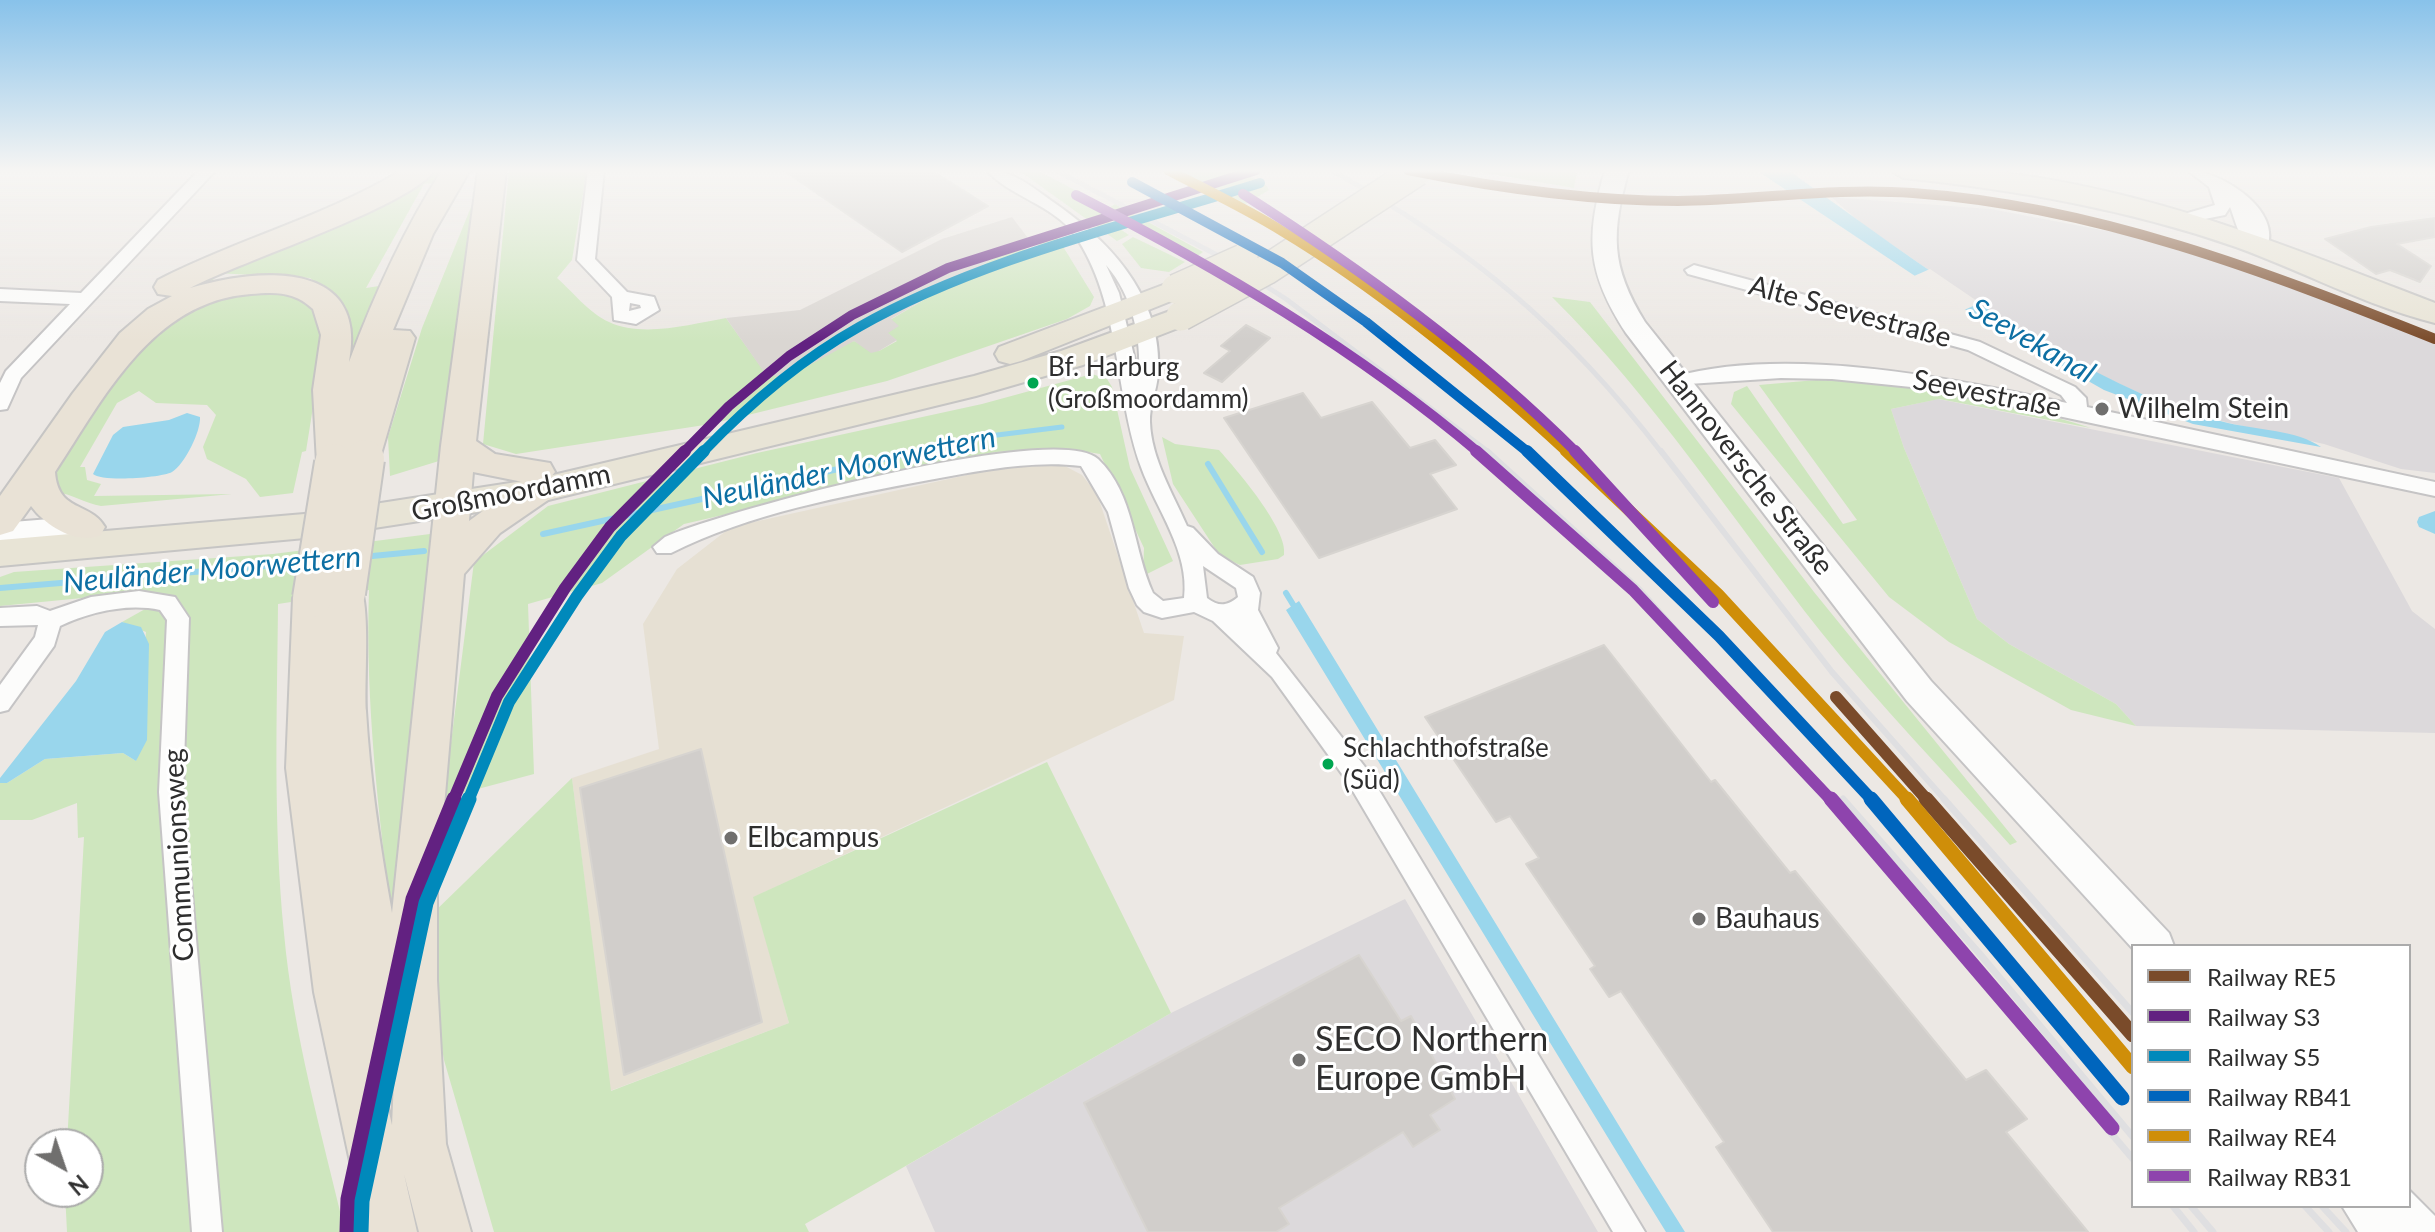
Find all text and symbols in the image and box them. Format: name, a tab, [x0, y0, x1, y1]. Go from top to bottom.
street label: Alte Seevestraße	[1745, 269, 1955, 355]
water label: Seevekanal	[1963, 291, 2101, 391]
place label: Bf. Harburg (Großmoordamm)	[1048, 352, 1248, 414]
street label: Hannoversche Straße	[1652, 354, 1840, 582]
street label: Seevestraße	[1910, 363, 2064, 425]
marker: Bf. Harburg (Großmoordamm)	[1025, 375, 1041, 391]
place label: Wilhelm Stein	[2118, 392, 2289, 426]
marker: Wilhelm Stein	[2093, 400, 2111, 418]
water label: Neuländer Moorwettern	[699, 419, 999, 517]
street label: Großmoordamm	[409, 457, 613, 529]
water label: Neuländer Moorwettern	[62, 539, 362, 601]
place label: Schlachthofstraße (Süd)	[1343, 733, 1549, 794]
street label: Communionsweg	[157, 748, 201, 962]
marker: Schlachthofstraße (Süd)	[1320, 756, 1336, 772]
place label: Elbcampus	[747, 821, 879, 855]
marker: Elbcampus	[722, 829, 740, 847]
place label: Bauhaus	[1715, 902, 1820, 936]
marker: Bauhaus	[1690, 910, 1708, 928]
legend	[2131, 944, 2411, 1208]
text: Railway RE5	[2207, 962, 2336, 991]
text: Railway S3	[2207, 1002, 2320, 1031]
place label: SECO Northern Europe GmbH	[1315, 1020, 1548, 1100]
text: Railway S5	[2207, 1042, 2320, 1071]
marker: SECO Northern Europe GmbH	[1290, 1051, 1308, 1069]
text: Railway RB41	[2207, 1082, 2352, 1111]
text: Railway RE4	[2207, 1122, 2336, 1151]
north arrow	[24, 1128, 104, 1208]
text: Railway RB31	[2207, 1162, 2352, 1191]
text: N	[63, 1169, 94, 1201]

